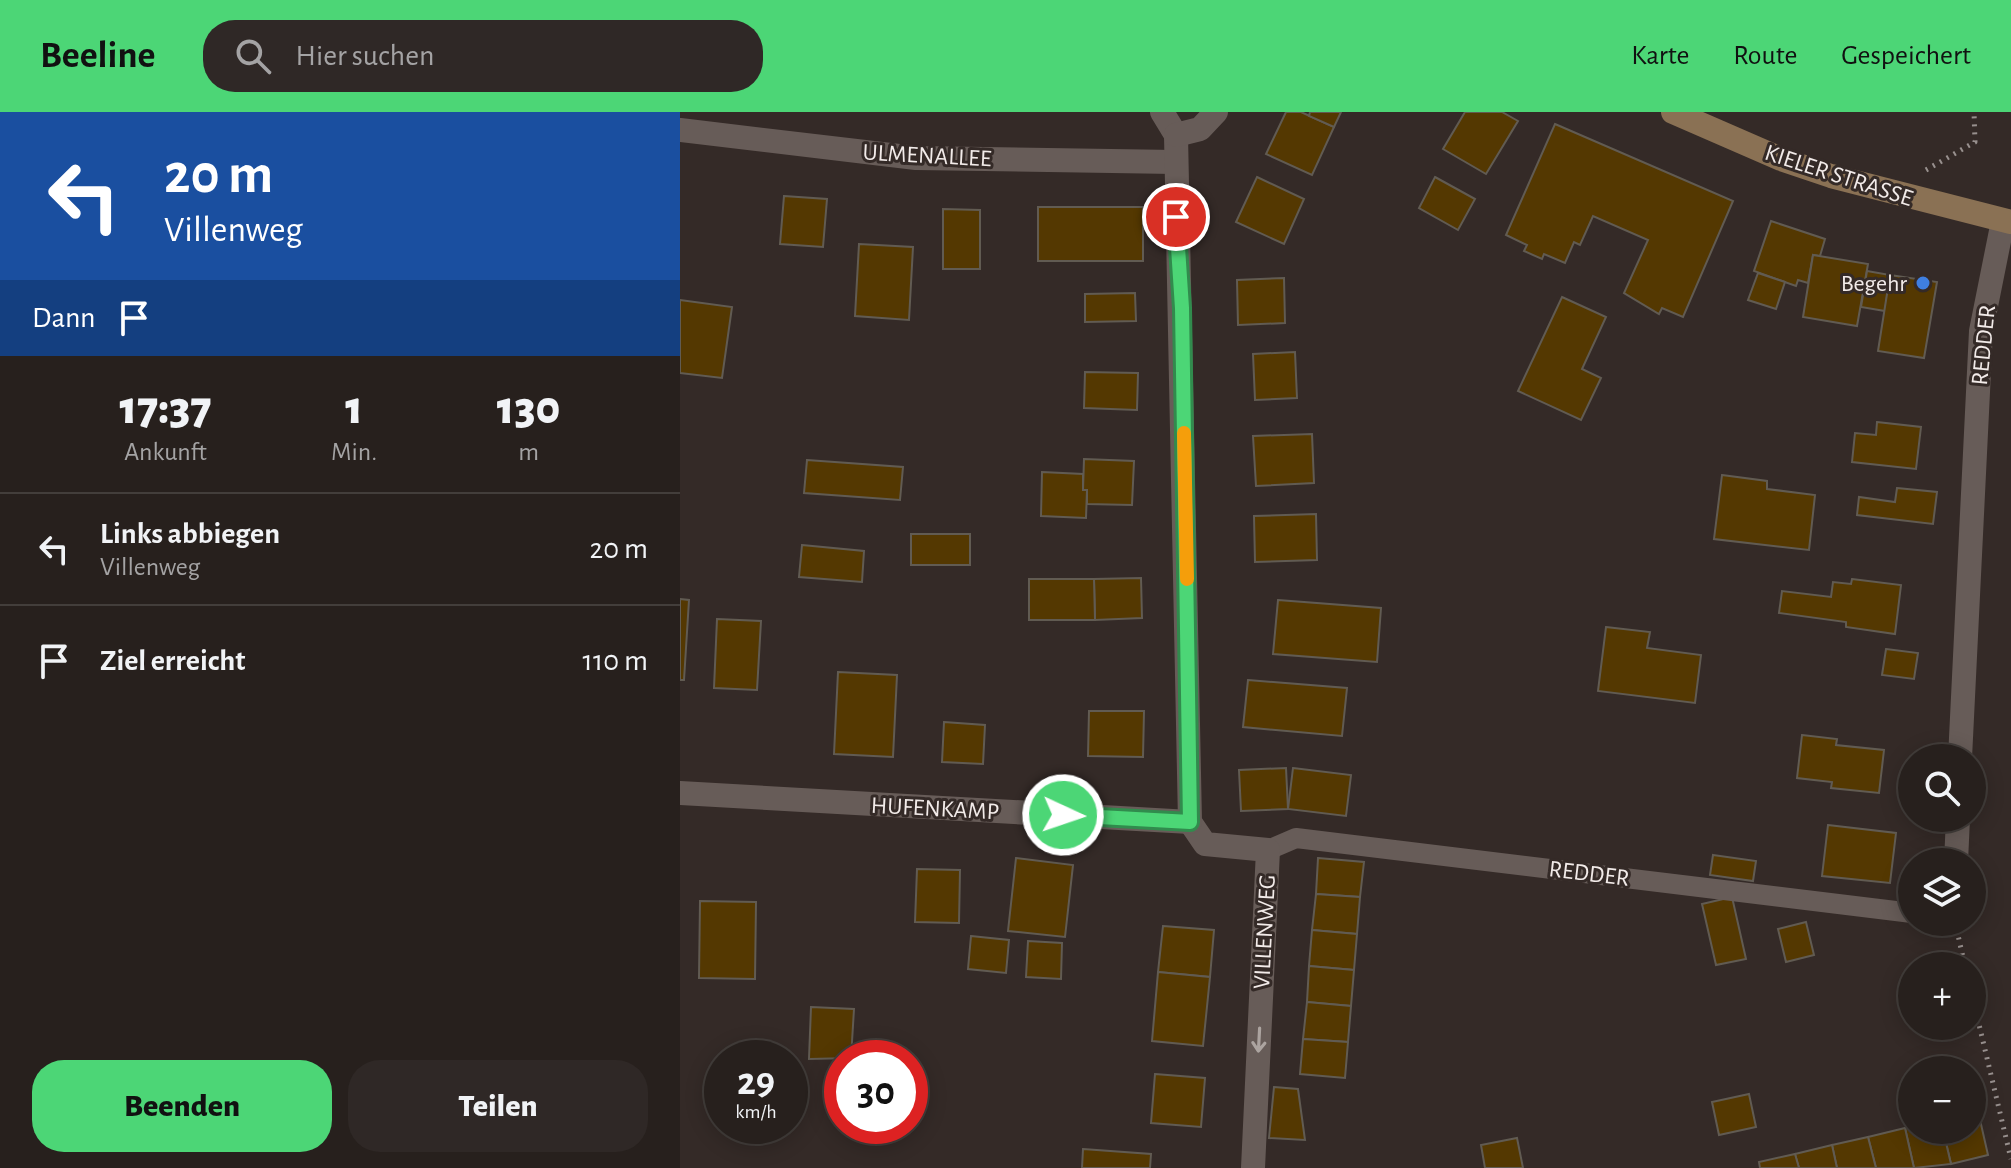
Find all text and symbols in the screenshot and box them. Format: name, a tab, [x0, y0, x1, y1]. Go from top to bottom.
search box	[203, 20, 763, 92]
icon: search	[231, 34, 275, 78]
text: Beeline	[40, 37, 155, 75]
text: Hier suchen	[295, 41, 435, 71]
text: Karte	[1631, 42, 1689, 70]
text: Route	[1733, 42, 1797, 70]
text: Gespeichert	[1841, 42, 1971, 70]
street label: ULMENALLEE	[862, 141, 992, 171]
street label: KIELER STRASSE	[1762, 141, 1916, 211]
icon: left	[32, 144, 136, 248]
text: 20 m	[164, 147, 273, 203]
pin	[1142, 183, 1210, 251]
icon: arrive	[1154, 195, 1198, 239]
text: Villenweg	[164, 212, 303, 248]
place label: Begehr	[1841, 272, 1907, 296]
marker: Begehr	[1914, 274, 1932, 292]
icon: arrive	[112, 296, 156, 340]
text: Dann	[32, 303, 96, 333]
street label: REDDER	[1968, 304, 2000, 387]
text: 17:37	[120, 385, 212, 433]
text: 1	[345, 385, 363, 433]
text: 130	[497, 385, 560, 433]
text: Ankunft	[124, 439, 207, 465]
text: Min.	[331, 439, 377, 465]
text: m	[518, 439, 539, 465]
text: Links abbiegen	[100, 519, 280, 549]
icon: left	[32, 527, 76, 571]
text: 20 m	[590, 534, 648, 564]
text: Villenweg	[100, 554, 200, 580]
icon: arrive	[32, 639, 76, 683]
text: Ziel erreicht	[100, 646, 245, 676]
text: 110 m	[583, 646, 648, 676]
map controls	[1898, 744, 1986, 1144]
button: search	[1898, 744, 1986, 832]
position arrow	[1021, 773, 1105, 857]
street label: HUFENKAMP	[870, 794, 1000, 824]
button: layers	[1898, 848, 1986, 936]
street label: REDDER	[1547, 857, 1630, 891]
street label: VILLENWEG	[1250, 874, 1280, 990]
button: +	[1898, 952, 1986, 1040]
one-way arrow	[1251, 1026, 1266, 1053]
speed limit sign: 30	[824, 1040, 928, 1144]
button: −	[1898, 1056, 1986, 1144]
button: Beenden	[32, 1060, 332, 1152]
button: Teilen	[348, 1060, 648, 1152]
text: 29	[737, 1062, 775, 1102]
text: km/h	[735, 1102, 777, 1122]

